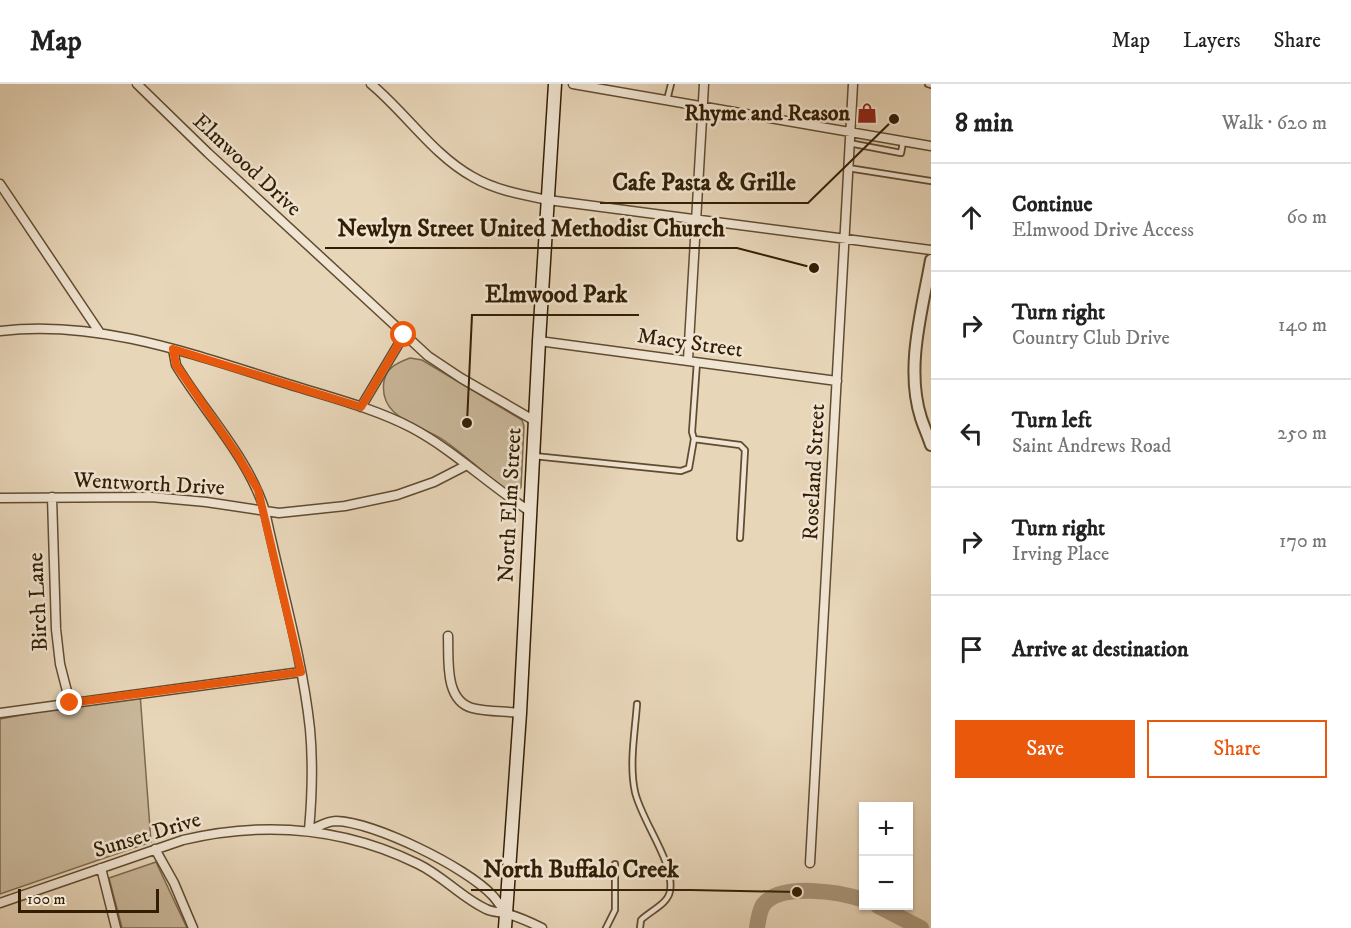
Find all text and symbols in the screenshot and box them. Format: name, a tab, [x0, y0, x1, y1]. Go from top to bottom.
text: Map	[30, 24, 82, 59]
text: Map	[1111, 28, 1150, 54]
text: Layers	[1183, 28, 1241, 54]
text: Share	[1274, 28, 1321, 54]
place label: Rhyme and Reason	[684, 100, 850, 127]
shop icon: Rhyme and Reason	[855, 101, 879, 125]
text: 8 min	[955, 107, 1013, 140]
street label: Elmwood Drive	[187, 108, 307, 222]
text: Walk · 620 m	[1222, 111, 1327, 136]
callout: Cafe Pasta & Grille	[600, 161, 808, 203]
text: Cafe Pasta & Grille	[612, 168, 796, 198]
text: Continue	[1012, 191, 1093, 218]
icon: ahead	[955, 201, 988, 234]
text: 60 m	[1287, 205, 1327, 230]
callout: Newlyn Street United Methodist Church	[325, 206, 737, 248]
text: Newlyn Street United Methodist Church	[337, 214, 725, 244]
text: Elmwood Drive Access	[1012, 218, 1194, 243]
callout: Elmwood Park	[472, 273, 639, 315]
text: Elmwood Park	[485, 280, 628, 310]
text: Turn right	[1012, 299, 1105, 326]
icon: right	[955, 309, 988, 342]
text: 140 m	[1278, 313, 1327, 338]
route start	[390, 321, 416, 347]
street label: Macy Street	[636, 322, 744, 364]
text: Country Club Drive	[1012, 326, 1170, 351]
street label: Roseland Street	[797, 403, 831, 541]
text: Turn left	[1012, 407, 1092, 434]
icon: left	[955, 417, 988, 450]
text: 250 m	[1277, 421, 1327, 446]
street label: North Elm Street	[492, 427, 528, 583]
text: Saint Andrews Road	[1012, 434, 1171, 459]
street label: Wentworth Drive	[72, 466, 225, 501]
text: Turn right	[1012, 515, 1105, 542]
icon: right	[955, 525, 988, 558]
text: 170 m	[1279, 529, 1327, 554]
text: Irving Place	[1012, 542, 1109, 567]
street label: Birch Lane	[22, 552, 54, 652]
icon: arrive	[955, 633, 988, 666]
text: Arrive at destination	[1012, 636, 1189, 663]
route end	[56, 689, 82, 715]
button: Save	[955, 720, 1135, 778]
button: Share	[1147, 720, 1327, 778]
map controls	[859, 802, 913, 910]
button: +	[859, 802, 913, 856]
street label: Sunset Drive	[90, 806, 204, 864]
callout: North Buffalo Creek	[471, 848, 691, 890]
text: North Buffalo Creek	[483, 855, 680, 885]
button: −	[859, 856, 913, 910]
scale bar	[18, 886, 159, 914]
text: 100 m	[27, 889, 66, 909]

